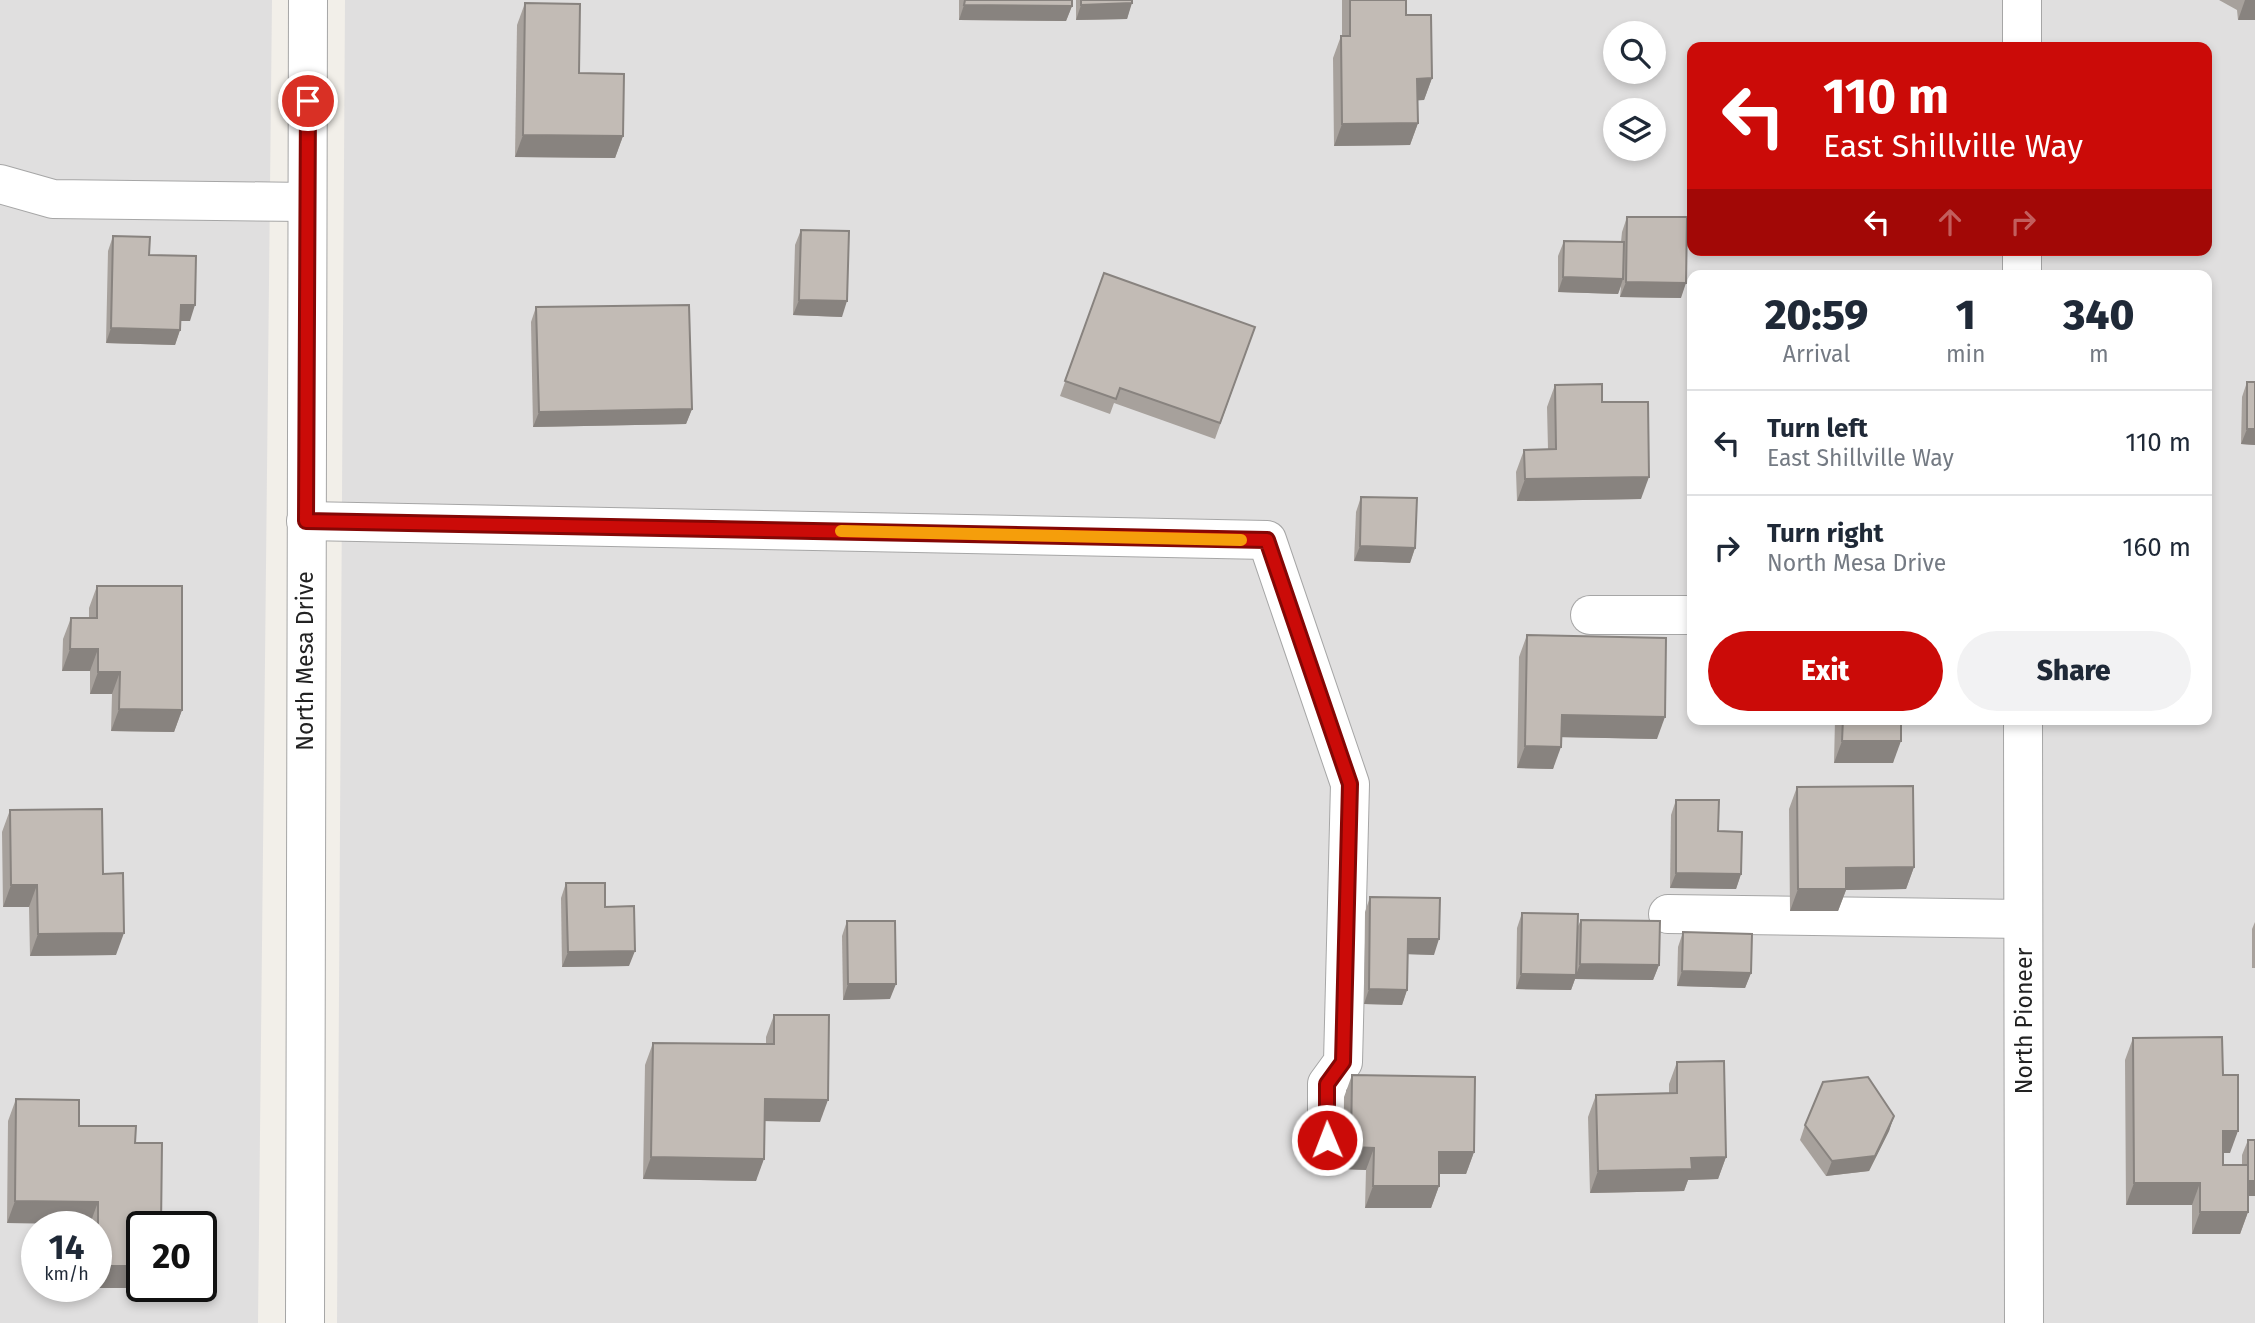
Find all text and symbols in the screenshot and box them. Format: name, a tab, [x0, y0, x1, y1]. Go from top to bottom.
map controls	[1603, 21, 1666, 161]
button: search	[1603, 21, 1666, 84]
text: 110 m	[1823, 67, 1949, 126]
icon: left	[1708, 70, 1799, 161]
pin	[278, 71, 338, 131]
icon: arrive	[289, 82, 327, 120]
button: layers	[1603, 98, 1666, 161]
text: East Shillville Way	[1823, 127, 2083, 165]
icon: left	[1858, 203, 1896, 241]
icon: ahead	[1931, 203, 1969, 241]
icon: right	[2004, 203, 2042, 241]
text: 20:59	[1765, 290, 1868, 340]
text: 1	[1956, 290, 1976, 340]
text: 340	[2063, 290, 2134, 340]
text: Arrival	[1783, 340, 1850, 368]
text: min	[1946, 340, 1986, 368]
text: m	[2089, 340, 2109, 368]
text: Turn left	[1767, 413, 1868, 444]
icon: left	[1708, 424, 1746, 462]
text: 110 m	[2125, 427, 2191, 458]
text: East Shillville Way	[1767, 444, 1954, 472]
text: Turn right	[1767, 518, 1884, 549]
icon: right	[1708, 529, 1746, 567]
text: 160 m	[2122, 532, 2191, 563]
text: North Mesa Drive	[1767, 549, 1946, 577]
street label: North Mesa Drive	[291, 571, 319, 751]
button: Exit	[1708, 631, 1943, 711]
button: Share	[1957, 631, 2191, 711]
street label: North Pioneer	[2010, 948, 2038, 1094]
position arrow	[1290, 1103, 1364, 1177]
speed limit sign: 20	[126, 1211, 217, 1302]
text: 14	[48, 1226, 85, 1268]
text: km/h	[44, 1263, 89, 1285]

